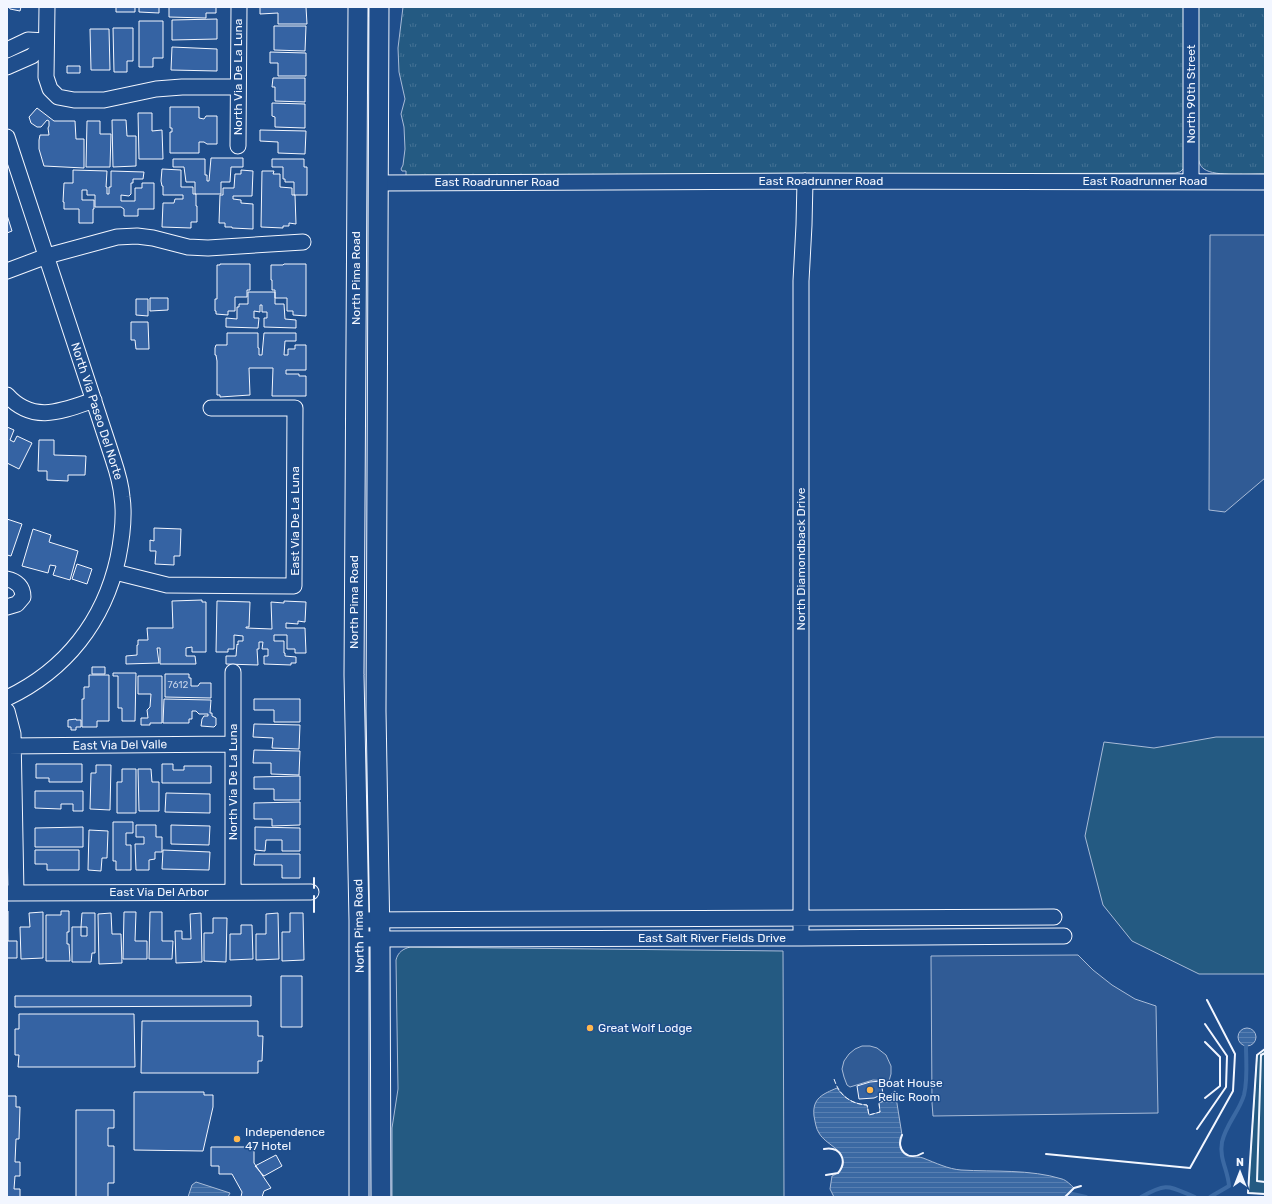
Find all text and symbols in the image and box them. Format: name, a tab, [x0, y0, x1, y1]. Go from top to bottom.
street label: North Via De La Luna	[231, 19, 245, 135]
street label: North 90th Street	[1184, 44, 1198, 144]
street label: East Roadrunner Road	[759, 174, 883, 188]
street label: East Roadrunner Road	[1083, 174, 1207, 188]
street label: East Roadrunner Road	[435, 175, 559, 189]
street label: North Pima Road	[349, 231, 363, 325]
street label: North Via Paseo Del Norte	[68, 341, 126, 482]
street label: East Via De La Luna	[288, 466, 302, 576]
street label: North Diamondback Drive	[794, 487, 808, 630]
street label: North Pima Road	[347, 555, 361, 649]
house number: 7612	[168, 679, 189, 691]
street label: North Via De La Luna	[226, 724, 240, 840]
street label: East Via Del Valle	[73, 737, 168, 753]
street label: North Pima Road	[351, 879, 367, 973]
street label: East Via Del Arbor	[109, 885, 209, 899]
street label: East Salt River Fields Drive	[638, 931, 786, 945]
place label: Great Wolf Lodge	[598, 1021, 693, 1035]
marker: Great Wolf Lodge	[585, 1023, 595, 1033]
place label: Boat House Relic Room	[878, 1076, 943, 1104]
marker: Boat House Relic Room	[865, 1085, 875, 1095]
place label: Independence 47 Hotel	[245, 1125, 325, 1153]
marker: Independence 47 Hotel	[232, 1134, 242, 1144]
north arrow	[1220, 1152, 1260, 1192]
text: N	[1236, 1156, 1244, 1169]

